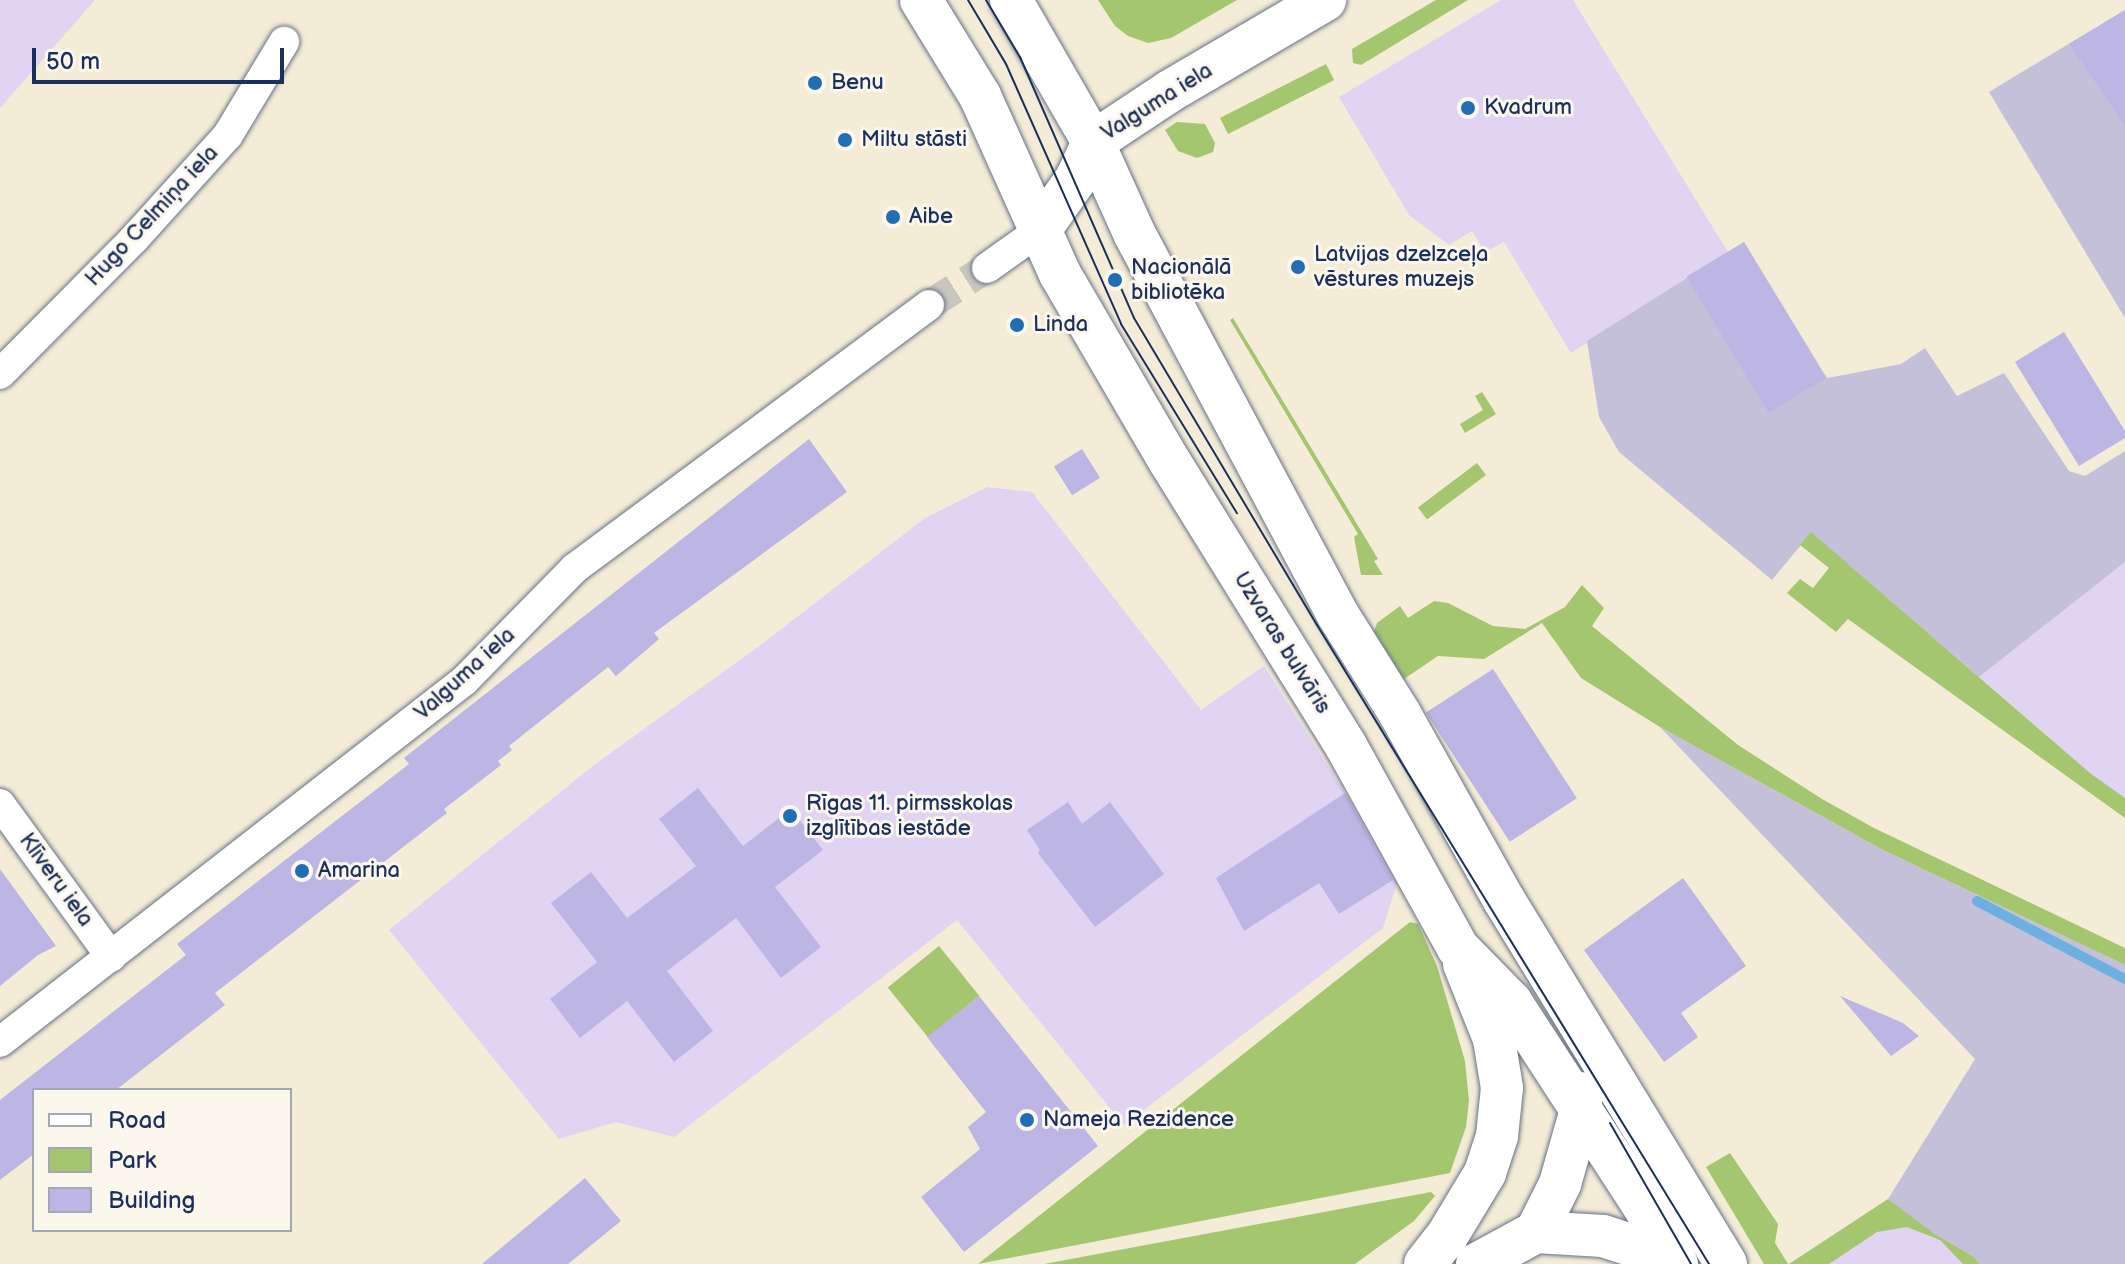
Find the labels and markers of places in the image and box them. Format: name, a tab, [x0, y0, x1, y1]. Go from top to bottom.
place label: Benu	[831, 70, 884, 96]
marker: Benu	[806, 74, 824, 92]
place label: Kvadrum	[1484, 95, 1572, 121]
marker: Kvadrum	[1459, 99, 1477, 117]
place label: Miltu stāsti	[861, 127, 967, 153]
marker: Miltu stāsti	[836, 131, 854, 149]
place label: Aibe	[909, 204, 953, 230]
marker: Aibe	[884, 208, 902, 226]
place label: Latvijas dzelzceļa vēstures muzejs	[1314, 241, 1488, 292]
place label: Nacionālā bibliotēka	[1131, 254, 1231, 306]
marker: Latvijas dzelzceļa vēstures muzejs	[1289, 258, 1307, 276]
marker: Nacionālā bibliotēka	[1106, 271, 1124, 289]
place label: Linda	[1033, 312, 1088, 338]
marker: Linda	[1008, 316, 1026, 334]
place label: Rīgas 11. pirmsskolas izglītības iestāde	[806, 790, 1013, 842]
marker: Rīgas 11. pirmsskolas izglītības iestāde	[781, 807, 799, 825]
place label: Amarina	[318, 858, 400, 884]
marker: Amarina	[293, 862, 311, 880]
place label: Nameja Rezidence	[1043, 1107, 1234, 1133]
marker: Nameja Rezidence	[1018, 1111, 1036, 1129]

